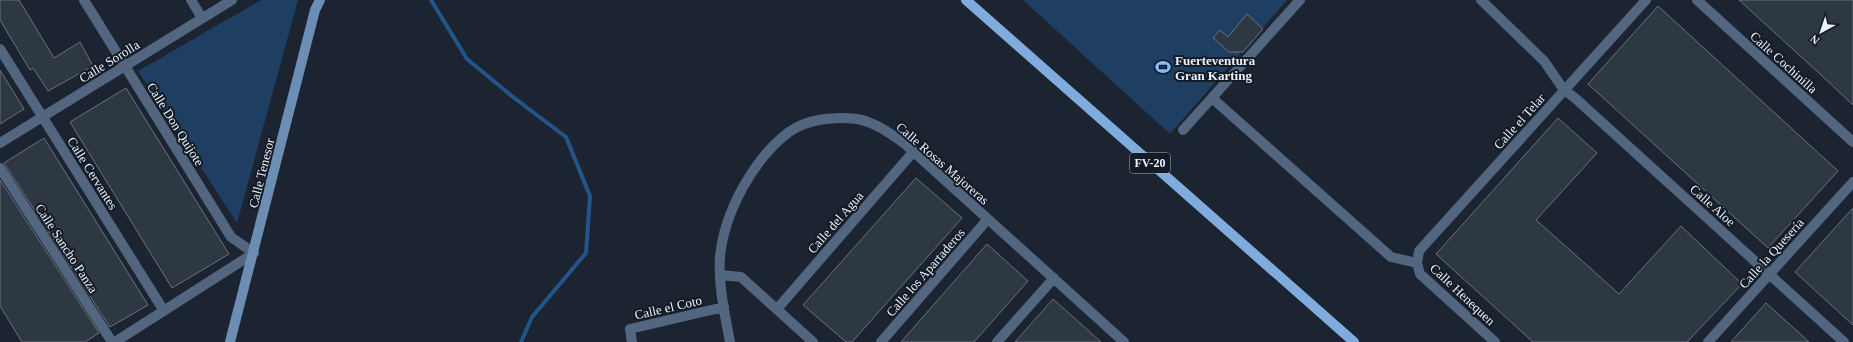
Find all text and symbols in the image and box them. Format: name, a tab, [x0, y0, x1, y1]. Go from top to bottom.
north arrow	[1801, 12, 1841, 52]
street label: Calle Cochinilla	[1747, 28, 1820, 96]
text: N	[1808, 32, 1821, 47]
street label: Calle Sorolla	[76, 37, 142, 86]
place label: Fuerteventura Gran Karting	[1175, 53, 1256, 83]
sports icon: Fuerteventura Gran Karting	[1154, 58, 1172, 76]
street label: Calle Don Quijote	[144, 80, 207, 169]
street label: Calle el Telar	[1491, 90, 1549, 152]
street label: Calle Rosas Majoreras	[893, 119, 992, 208]
street label: Calle Cervantes	[64, 134, 121, 212]
street label: Calle Tenesor	[246, 136, 278, 210]
road number: FV-20	[1130, 153, 1170, 173]
street label: Calle Aloe	[1687, 181, 1738, 230]
street label: Calle del Agua	[804, 188, 867, 256]
street label: Calle Sancho Panza	[32, 201, 101, 296]
street label: Calle la Quesería	[1736, 215, 1807, 292]
street label: Calle los Apartaderos	[883, 225, 968, 319]
street label: Calle Henequen	[1427, 260, 1499, 329]
street label: Calle el Coto	[633, 292, 703, 323]

